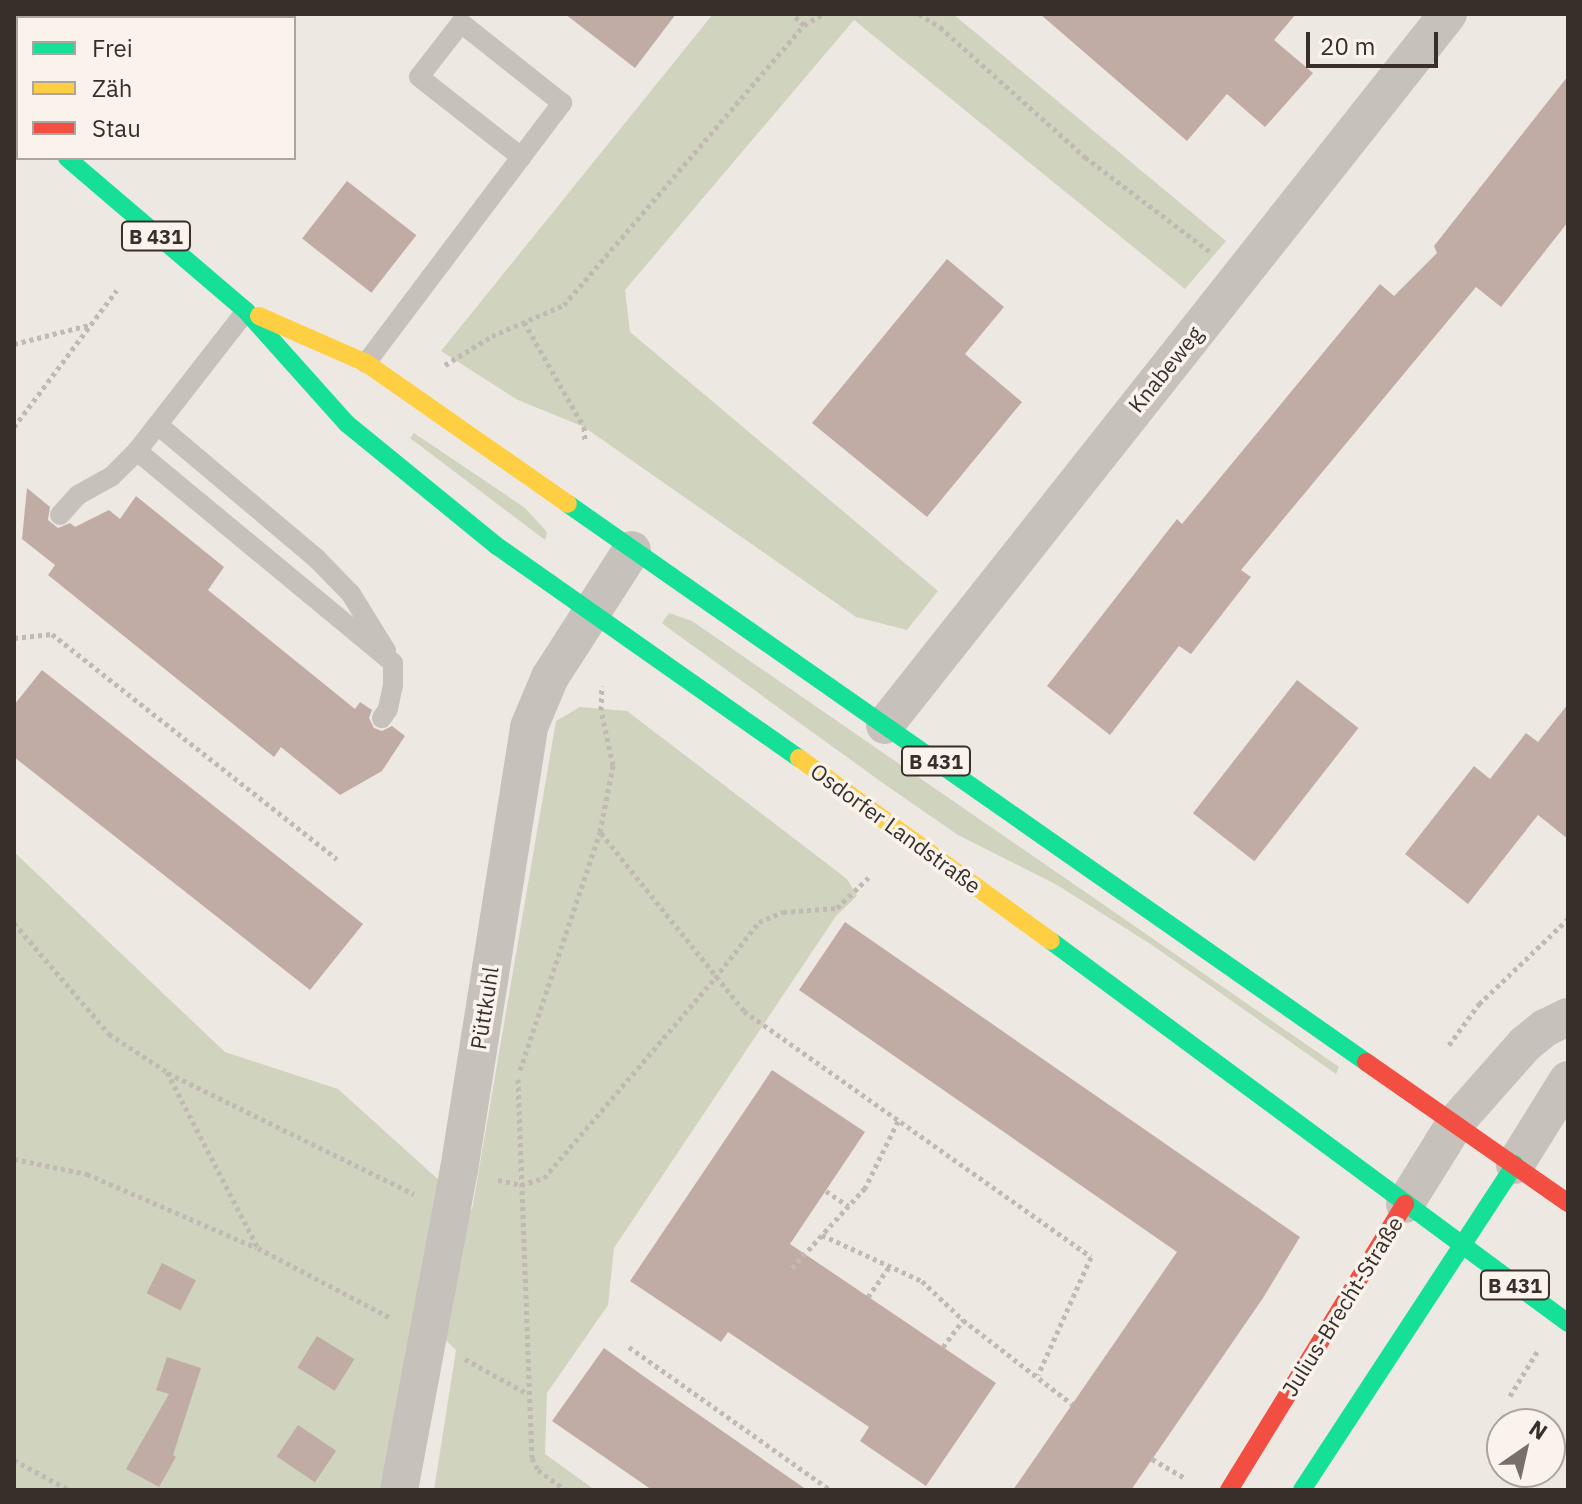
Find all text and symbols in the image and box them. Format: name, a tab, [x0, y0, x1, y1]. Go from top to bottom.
legend	[16, 16, 296, 160]
scale bar	[1310, 16, 1442, 66]
text: 20 m	[1320, 30, 1375, 62]
text: Frei	[92, 32, 133, 64]
text: Zäh	[92, 72, 132, 104]
text: Stau	[92, 112, 141, 144]
road number: B 431	[120, 220, 192, 252]
street label: Knabeweg	[1122, 321, 1208, 417]
road number: B 431	[900, 745, 972, 777]
street label: Osdorfer Landstraße	[806, 757, 986, 899]
street label: Püttkuhl	[464, 965, 504, 1051]
street label: Julius-Brecht-Straße	[1276, 1211, 1408, 1401]
road number: B 431	[1479, 1269, 1551, 1301]
north arrow	[1486, 1408, 1566, 1488]
text: N	[1524, 1413, 1553, 1446]

